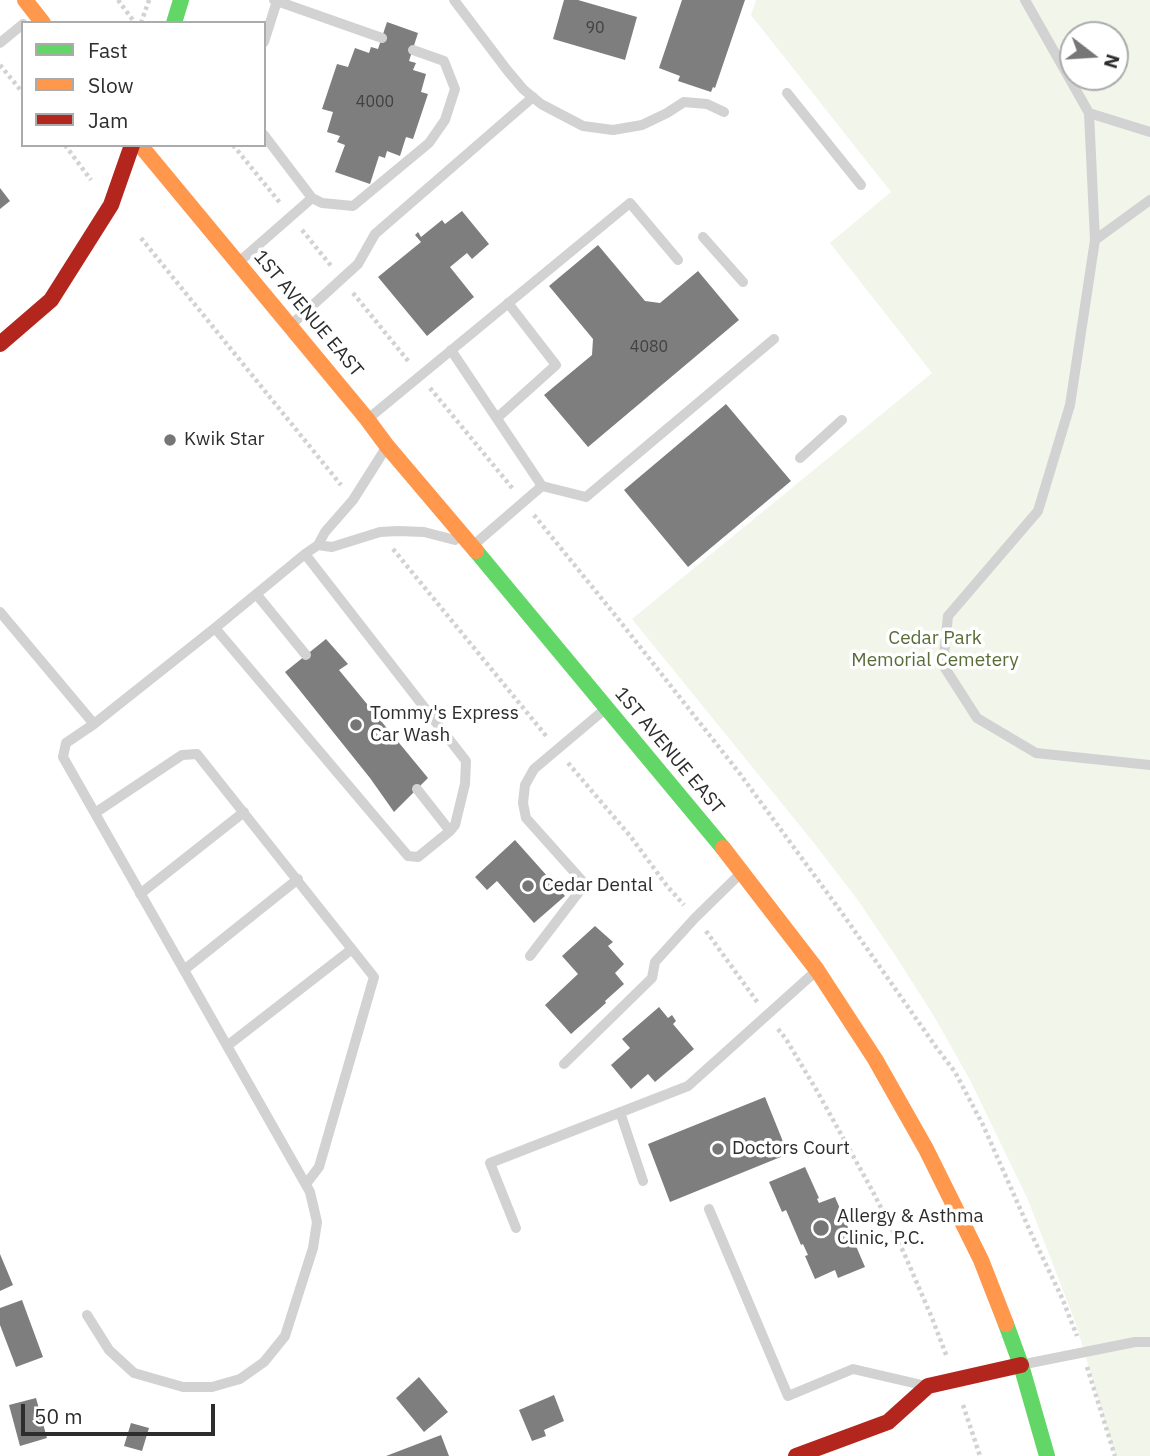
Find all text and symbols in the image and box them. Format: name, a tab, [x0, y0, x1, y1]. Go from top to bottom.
house number: 90	[585, 18, 605, 38]
legend	[21, 21, 266, 147]
north arrow	[1059, 21, 1129, 91]
text: Fast	[88, 36, 128, 64]
text: N	[1099, 51, 1126, 72]
text: Slow	[88, 71, 134, 99]
house number: 4000	[356, 92, 394, 112]
text: Jam	[88, 106, 128, 134]
street label: 1ST AVENUE EAST	[248, 246, 368, 382]
house number: 4080	[630, 337, 668, 357]
place label: Kwik Star	[184, 429, 265, 451]
marker: Kwik Star	[162, 432, 178, 448]
park label: Cedar Park Memorial Cemetery	[851, 628, 1019, 672]
street label: 1ST AVENUE EAST	[609, 683, 729, 819]
place label: Tommy's Express Car Wash	[370, 703, 519, 747]
marker: Tommy's Express Car Wash	[348, 717, 364, 733]
place label: Cedar Dental	[542, 875, 653, 897]
marker: Cedar Dental	[520, 878, 536, 894]
place label: Doctors Court	[732, 1138, 850, 1160]
marker: Doctors Court	[710, 1141, 726, 1157]
place label: Allergy & Asthma Clinic, P.C.	[837, 1206, 984, 1250]
marker: Allergy & Asthma Clinic, P.C.	[811, 1218, 831, 1238]
scale bar	[24, 1390, 219, 1434]
text: 50 m	[34, 1402, 83, 1430]

